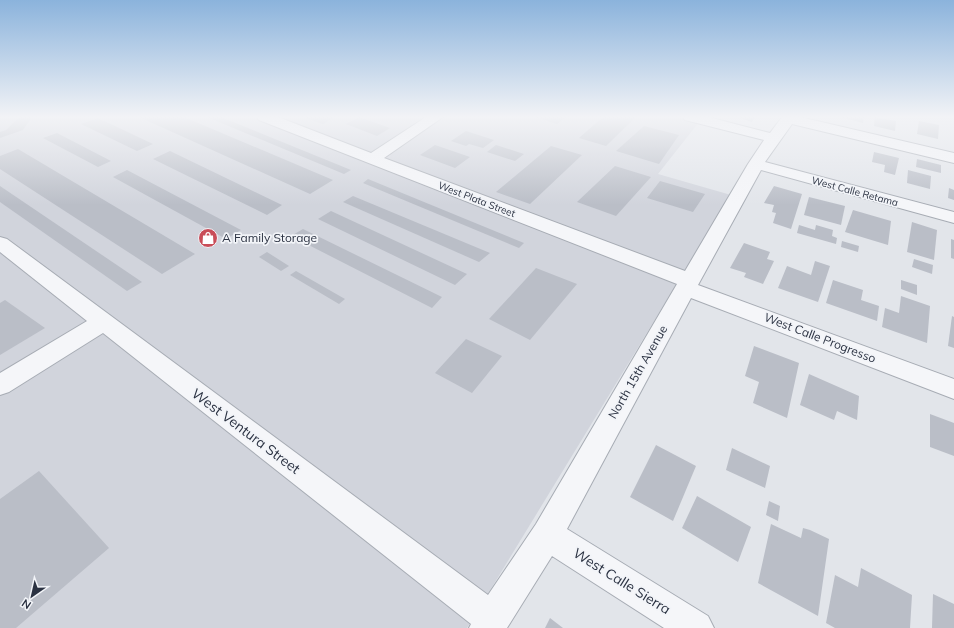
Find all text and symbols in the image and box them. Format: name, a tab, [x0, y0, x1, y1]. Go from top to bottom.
street label: West Calle Retama	[810, 174, 900, 209]
street label: West Plata Street	[436, 179, 518, 220]
shop icon: A Family Storage	[197, 227, 219, 249]
place label: A Family Storage	[222, 230, 317, 245]
street label: West Calle Progresso	[762, 309, 878, 366]
street label: North 15th Avenue	[605, 322, 670, 421]
street label: West Ventura Street	[188, 384, 304, 478]
street label: West Calle Sierra	[570, 544, 674, 618]
north arrow	[12, 576, 52, 616]
text: N	[19, 596, 34, 612]

